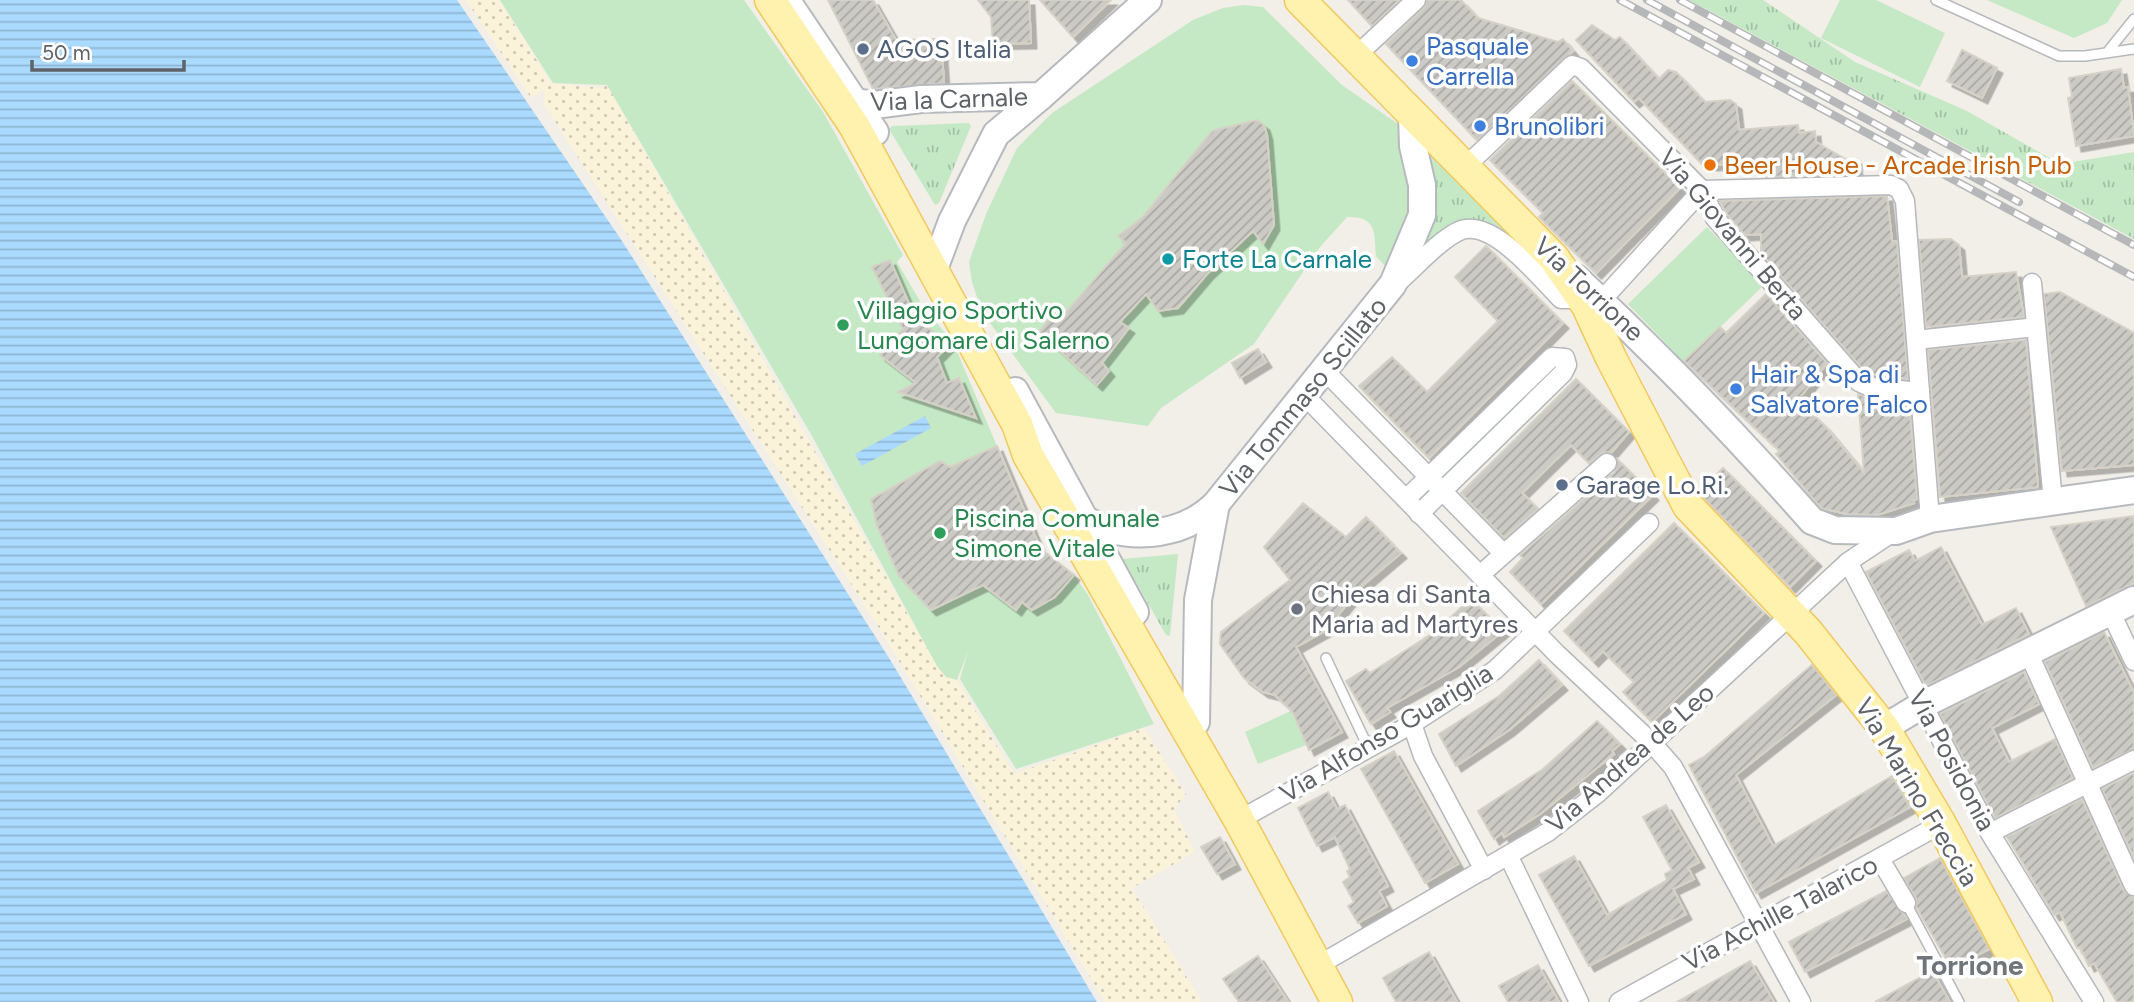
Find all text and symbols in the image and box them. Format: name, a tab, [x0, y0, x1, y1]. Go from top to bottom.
scale bar	[32, 28, 184, 72]
place label: Pasquale Carrella	[1426, 30, 1529, 92]
place label: AGOS Italia	[877, 33, 1011, 65]
text: 50 m	[42, 40, 91, 65]
marker: AGOS Italia	[855, 41, 871, 57]
marker: Pasquale Carrella	[1404, 53, 1420, 69]
street label: Via la Carnale	[870, 80, 1028, 118]
place label: Brunolibri	[1494, 110, 1605, 142]
marker: Brunolibri	[1472, 118, 1488, 134]
street label: Via Giovanni Berta	[1652, 142, 1814, 326]
place label: Beer House - Arcade Irish Pub	[1724, 149, 2072, 181]
marker: Beer House - Arcade Irish Pub	[1702, 157, 1718, 173]
street label: Via Torrione	[1527, 230, 1651, 348]
place label: Forte La Carnale	[1182, 243, 1372, 275]
marker: Forte La Carnale	[1160, 251, 1176, 267]
street label: Via Tommaso Scillato	[1212, 290, 1394, 504]
place label: Villaggio Sportivo Lungomare di Salerno	[857, 294, 1110, 356]
marker: Villaggio Sportivo Lungomare di Salerno	[835, 317, 851, 333]
place label: Hair & Spa di Salvatore Falco	[1750, 358, 1928, 420]
marker: Hair & Spa di Salvatore Falco	[1728, 381, 1744, 397]
place label: Garage Lo.Ri.	[1576, 469, 1729, 501]
marker: Garage Lo.Ri.	[1554, 477, 1570, 493]
place label: Piscina Comunale Simone Vitale	[954, 502, 1160, 564]
marker: Piscina Comunale Simone Vitale	[932, 525, 948, 541]
place label: Chiesa di Santa Maria ad Martyres	[1311, 578, 1518, 640]
marker: Chiesa di Santa Maria ad Martyres	[1289, 601, 1305, 617]
street label: Via Alfonso Guariglia	[1274, 657, 1498, 809]
street label: Via Andrea de Leo	[1539, 676, 1721, 840]
street label: Via Posidonia	[1901, 684, 2003, 836]
street label: Via Marino Freccia	[1848, 692, 1986, 892]
street label: Via Achille Talarico	[1677, 848, 1883, 978]
district label: Torrione	[1916, 948, 2024, 982]

